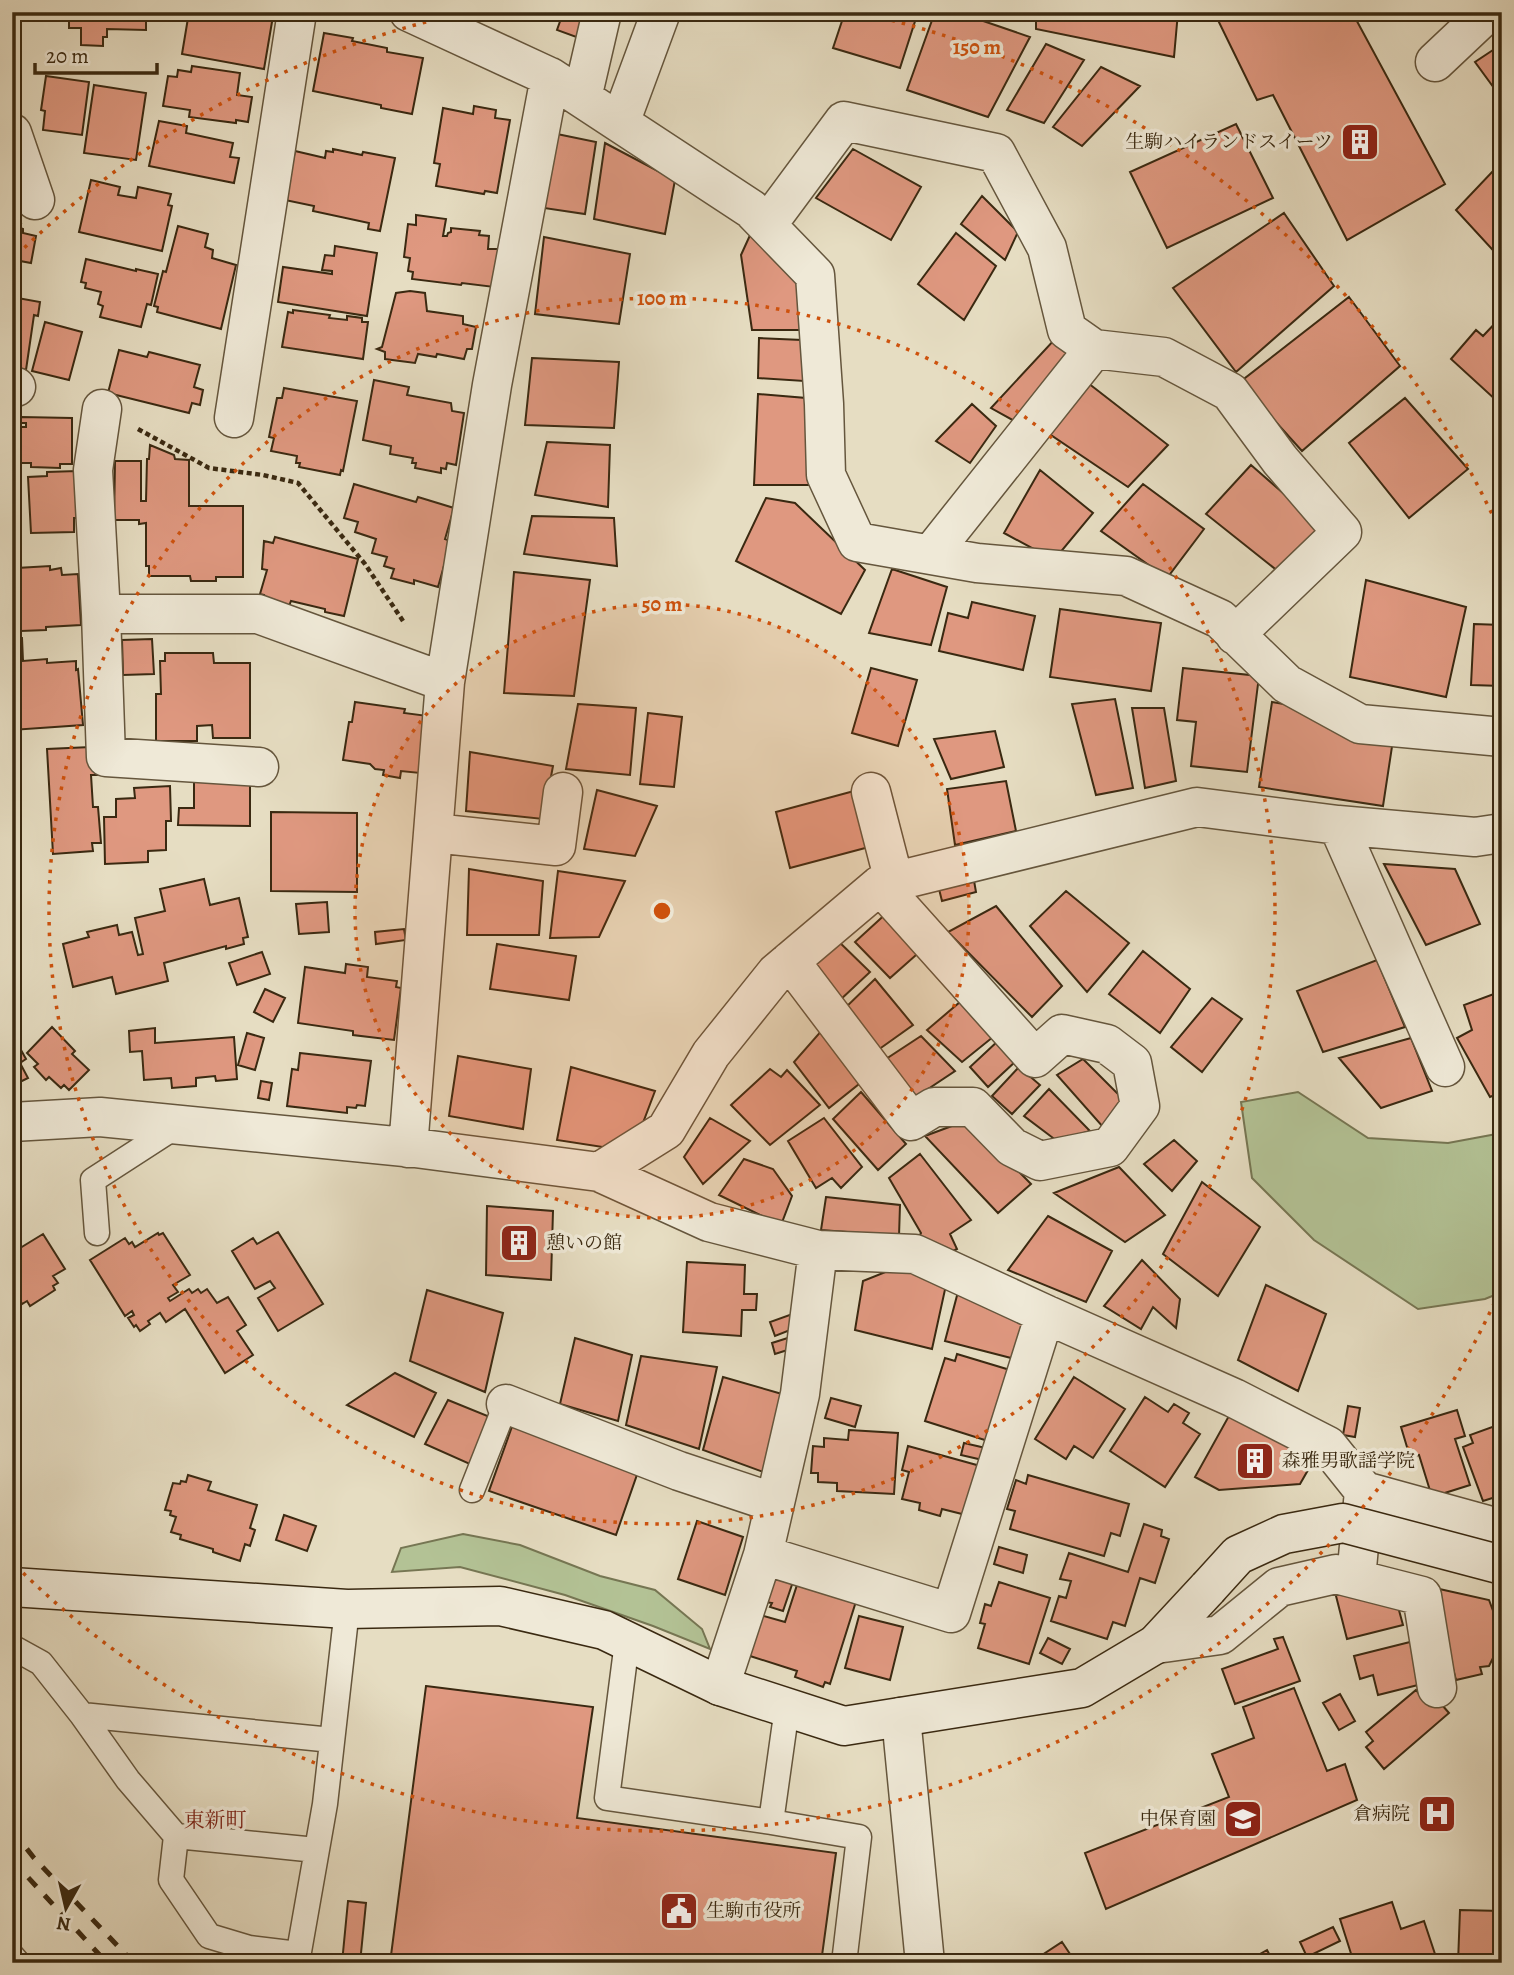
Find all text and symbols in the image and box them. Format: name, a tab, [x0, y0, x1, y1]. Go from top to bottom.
scale bar	[35, 32, 158, 76]
text: 150 m	[953, 33, 1002, 61]
text: 20 m	[46, 42, 89, 70]
building icon: 生駒ハイランドスイーツ	[1339, 121, 1381, 163]
place label: 生駒ハイランドスイーツ	[1125, 129, 1333, 155]
text: 100 m	[637, 284, 687, 312]
text: 50 m	[642, 590, 683, 618]
centre of rings	[650, 899, 674, 923]
building icon: 憩いの館	[498, 1222, 540, 1264]
place label: 憩いの館	[546, 1230, 622, 1256]
building icon: 森雅男歌謡学院	[1234, 1440, 1276, 1482]
place label: 森雅男歌謡学院	[1282, 1448, 1415, 1474]
hospital icon: 倉病院	[1416, 1793, 1458, 1835]
school or university icon: 中保育園	[1222, 1798, 1264, 1840]
place label: 倉病院	[1353, 1801, 1410, 1827]
district label: 東新町	[184, 1806, 247, 1834]
place label: 中保育園	[1140, 1806, 1216, 1832]
north arrow	[32, 1874, 102, 1944]
public building icon: 生駒市役所	[658, 1890, 700, 1932]
place label: 生駒市役所	[706, 1898, 801, 1924]
text: N	[55, 1910, 72, 1938]

